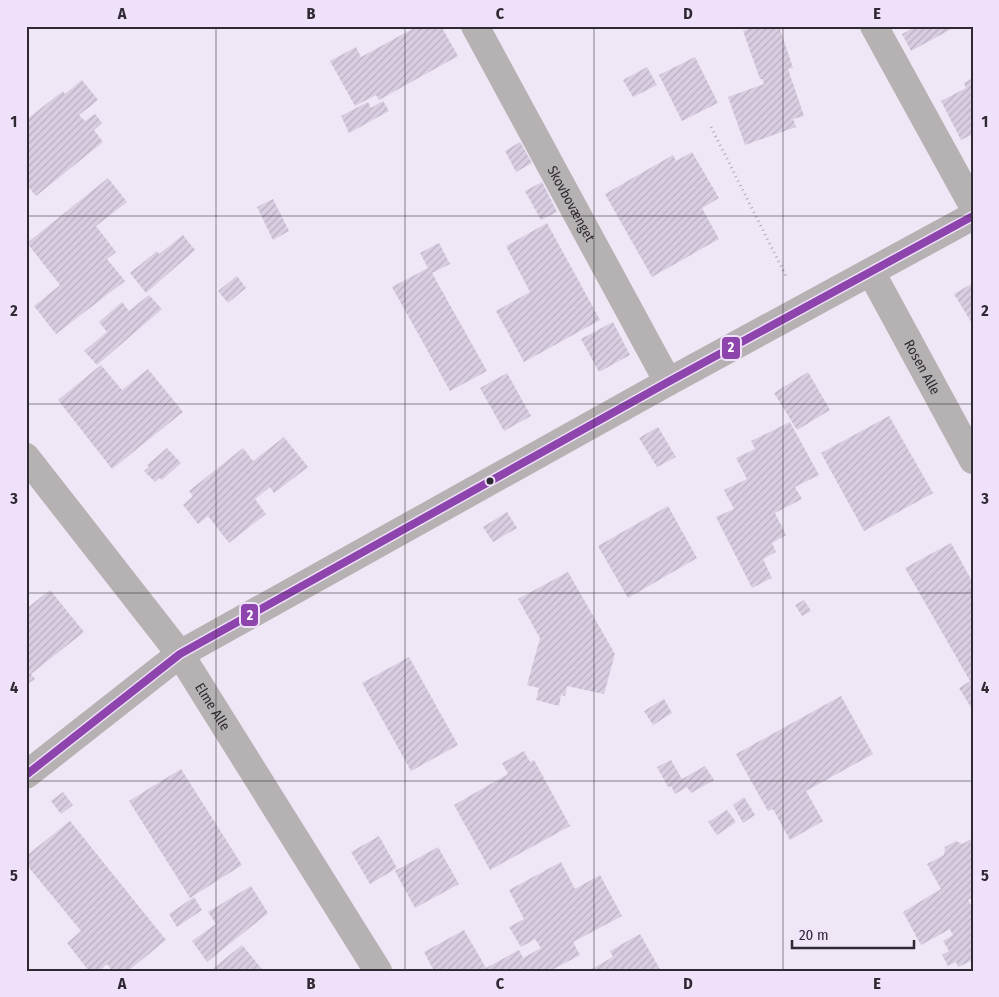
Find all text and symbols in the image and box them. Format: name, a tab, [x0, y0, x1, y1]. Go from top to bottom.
text: A	[117, 4, 127, 23]
text: B	[307, 4, 316, 23]
text: C	[496, 4, 505, 23]
text: D	[683, 4, 693, 23]
text: E	[873, 4, 881, 23]
text: 1	[11, 112, 17, 131]
text: 1	[982, 112, 988, 131]
street label: Skovbovænget	[543, 163, 598, 245]
text: 2	[9, 301, 18, 320]
text: 2	[980, 301, 989, 320]
line badge: 2	[721, 336, 741, 360]
street label: Rosen Alle	[900, 337, 944, 398]
text: 2	[727, 339, 735, 356]
unlabelled marker	[485, 476, 495, 486]
text: 3	[9, 489, 18, 508]
text: 3	[980, 489, 989, 508]
line badge: 2	[240, 603, 259, 627]
text: 2	[246, 607, 254, 624]
text: 4	[10, 678, 18, 697]
text: 4	[981, 678, 989, 697]
street label: Elme Alle	[191, 680, 234, 734]
text: 5	[10, 866, 18, 885]
text: 5	[981, 866, 989, 885]
scale bar	[792, 917, 914, 949]
text: 20 m	[799, 926, 829, 944]
text: A	[117, 974, 127, 993]
text: B	[307, 974, 316, 993]
text: C	[496, 974, 505, 993]
text: D	[683, 974, 693, 993]
text: E	[873, 974, 881, 993]

